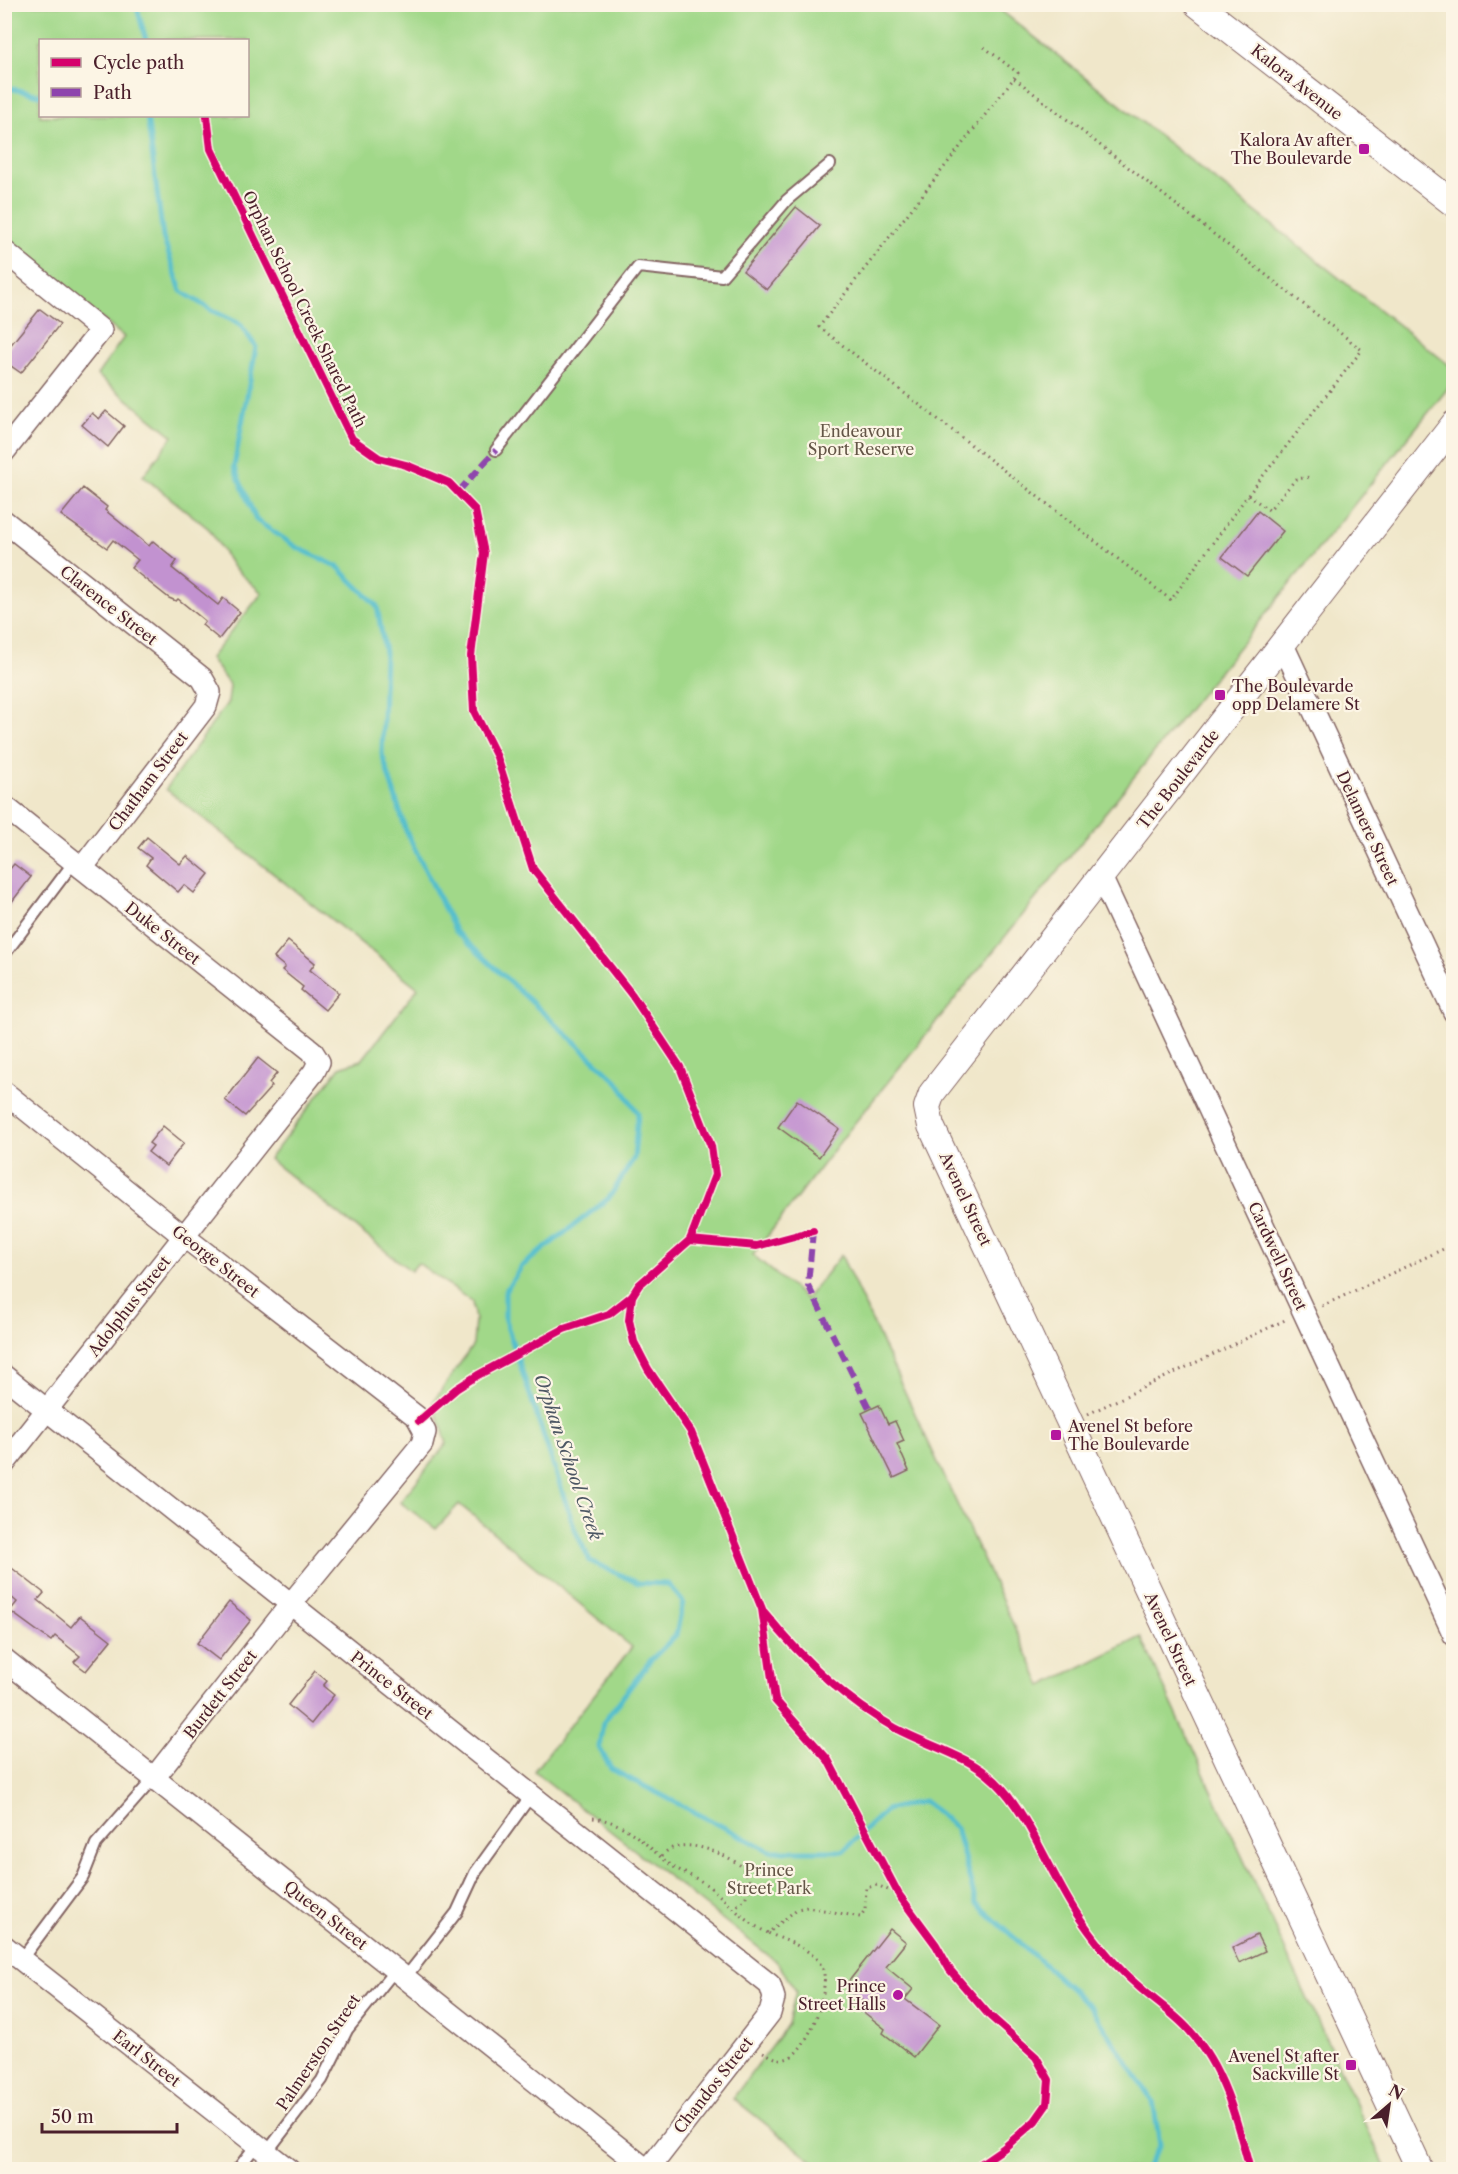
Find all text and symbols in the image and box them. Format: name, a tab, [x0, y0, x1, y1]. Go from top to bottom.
legend	[39, 39, 249, 117]
street label: Kalora Avenue	[1247, 40, 1347, 124]
text: Cycle path	[93, 52, 184, 74]
text: Path	[93, 82, 132, 104]
place label: Kalora Av after The Boulevarde	[1231, 130, 1352, 168]
marker: Kalora Av after The Boulevarde	[1357, 142, 1371, 156]
street label: Orphan School Creek Shared Path	[239, 187, 371, 431]
park label: Endeavour Sport Reserve	[808, 421, 914, 459]
street label: Clarence Street	[56, 561, 162, 649]
place label: The Boulevarde opp Delamere St	[1232, 676, 1360, 714]
marker: The Boulevarde opp Delamere St	[1213, 688, 1227, 702]
street label: The Boulevarde	[1133, 725, 1223, 833]
street label: Chatham Street	[104, 727, 192, 835]
street label: Delamere Street	[1333, 768, 1403, 889]
street label: Duke Street	[121, 897, 205, 969]
street label: Avenel Street	[935, 1148, 997, 1249]
street label: Cardwell Street	[1244, 1198, 1312, 1314]
street label: George Street	[168, 1221, 264, 1301]
street label: Adolphus Street	[83, 1251, 175, 1361]
water label: Orphan School Creek	[529, 1371, 607, 1544]
place label: Avenel St before The Boulevarde	[1067, 1416, 1193, 1454]
marker: Avenel St before The Boulevarde	[1049, 1428, 1063, 1442]
street label: Avenel Street	[1140, 1588, 1202, 1689]
street label: Burdett Street	[179, 1645, 261, 1742]
street label: Prince Street	[347, 1647, 437, 1724]
park label: Prince Street Park	[727, 1860, 812, 1898]
street label: Queen Street	[280, 1876, 372, 1954]
place label: Prince Street Halls	[798, 1976, 886, 2014]
marker: Prince Street Halls	[891, 1988, 905, 2002]
street label: Palmerston Street	[272, 1990, 365, 2114]
street label: Earl Street	[109, 2025, 185, 2091]
street label: Chandos Street	[669, 2033, 757, 2137]
place label: Avenel St after Sackville St	[1227, 2046, 1339, 2084]
marker: Avenel St after Sackville St	[1344, 2058, 1358, 2072]
north arrow	[1359, 2075, 1419, 2135]
text: N	[1385, 2080, 1407, 2104]
scale bar	[42, 2096, 177, 2134]
text: 50 m	[51, 2106, 94, 2128]

